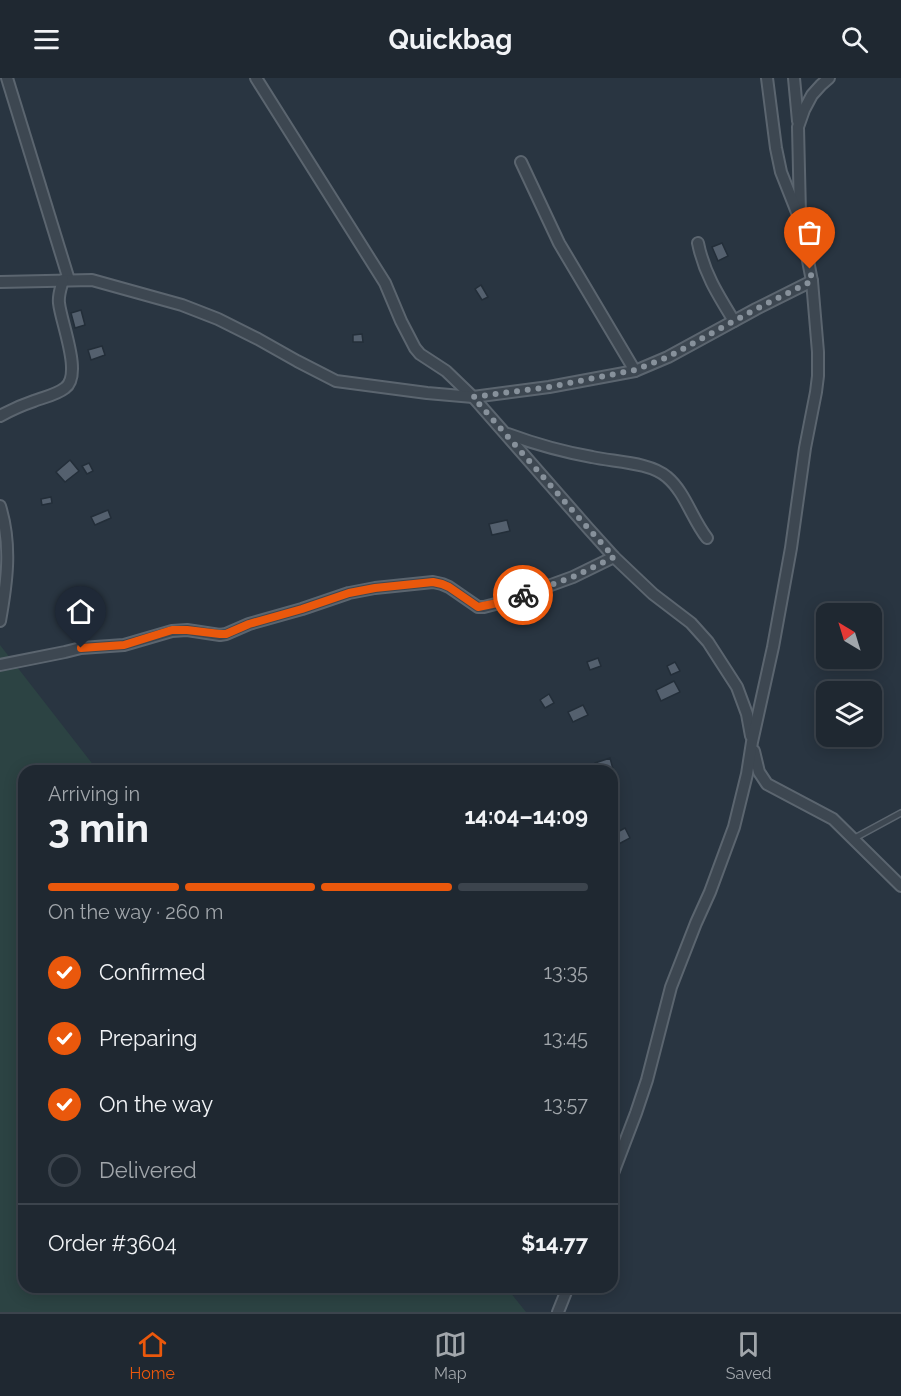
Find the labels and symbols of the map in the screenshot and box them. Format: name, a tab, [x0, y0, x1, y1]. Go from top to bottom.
pin	[784, 207, 835, 269]
courier	[493, 565, 553, 625]
pin	[55, 586, 106, 648]
north arrow	[816, 603, 882, 669]

